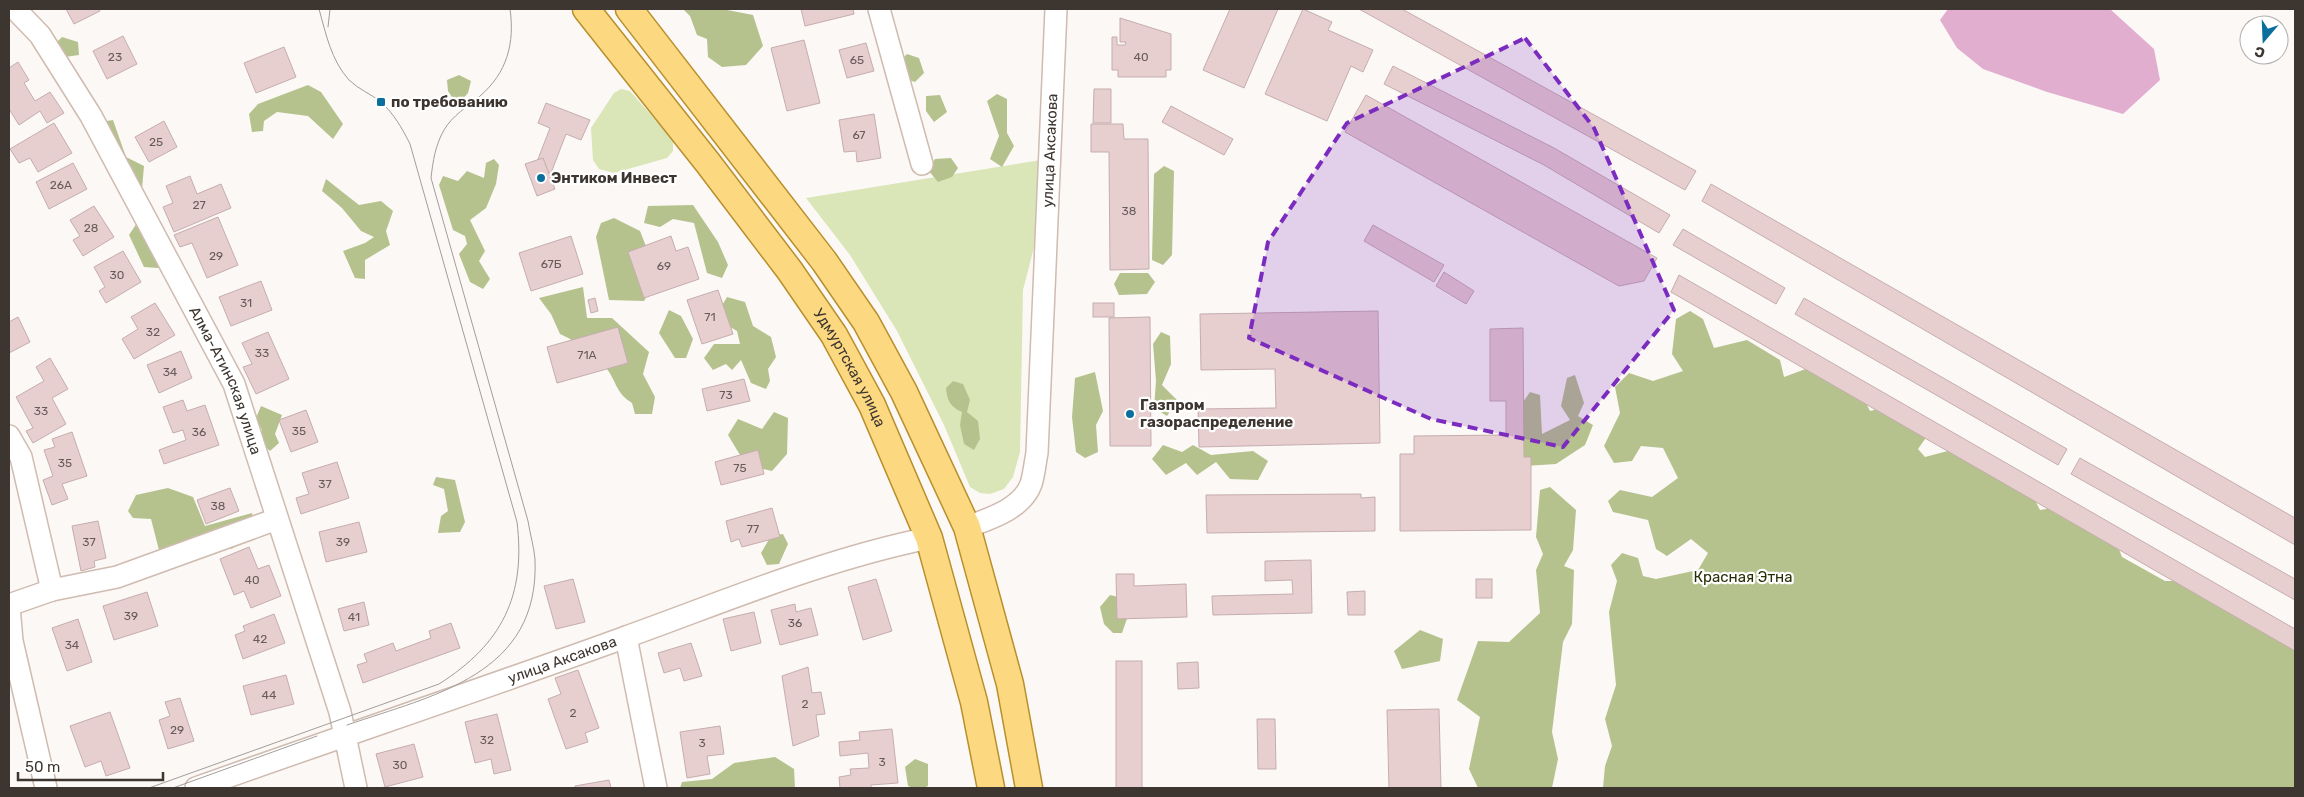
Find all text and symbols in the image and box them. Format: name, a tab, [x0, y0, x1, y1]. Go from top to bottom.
north arrow	[2239, 15, 2289, 65]
text: С	[2252, 42, 2267, 61]
house number: 23	[108, 50, 122, 64]
house number: 40	[1133, 50, 1149, 64]
house number: 65	[850, 53, 864, 67]
place label: по требованию	[391, 93, 508, 111]
street label: улица Аксакова	[1039, 93, 1061, 208]
marker: по требованию	[375, 96, 387, 108]
house number: 67	[852, 128, 866, 142]
house number: 25	[149, 135, 163, 149]
place label: Энтиком Инвест	[551, 169, 678, 187]
marker: Энтиком Инвест	[535, 172, 547, 184]
house number: 26А	[50, 178, 72, 192]
house number: 27	[192, 198, 206, 212]
house number: 38	[1122, 204, 1136, 218]
house number: 28	[84, 221, 98, 235]
house number: 29	[209, 249, 223, 263]
house number: 67Б	[541, 257, 562, 271]
house number: 69	[657, 259, 671, 273]
house number: 30	[110, 268, 124, 282]
house number: 31	[240, 296, 252, 310]
street label: Алма-Атинская улица	[185, 303, 265, 457]
street label: Удмуртская улица	[810, 305, 889, 430]
house number: 71	[704, 310, 716, 324]
house number: 32	[146, 325, 160, 339]
house number: 33	[255, 346, 269, 360]
house number: 71А	[577, 348, 597, 362]
house number: 34	[163, 365, 178, 379]
house number: 73	[719, 388, 733, 402]
place label: Газпром газораспределение	[1140, 396, 1293, 431]
house number: 33	[34, 404, 48, 418]
marker: Газпром газораспределение	[1124, 408, 1136, 420]
house number: 35	[292, 424, 306, 438]
house number: 36	[192, 425, 206, 439]
house number: 35	[58, 456, 72, 470]
house number: 75	[733, 461, 747, 475]
house number: 37	[318, 477, 332, 491]
house number: 38	[211, 499, 225, 513]
house number: 77	[747, 522, 759, 536]
house number: 37	[82, 535, 96, 549]
house number: 39	[336, 535, 350, 549]
park label: Красная Этна	[1693, 568, 1793, 586]
house number: 40	[244, 573, 260, 587]
house number: 39	[124, 609, 138, 623]
house number: 41	[348, 610, 360, 624]
house number: 36	[788, 616, 802, 630]
house number: 42	[253, 632, 267, 646]
street label: улица Аксакова	[505, 632, 619, 687]
house number: 34	[65, 638, 80, 652]
house number: 44	[262, 688, 277, 702]
house number: 2	[801, 697, 809, 711]
house number: 2	[569, 706, 577, 720]
house number: 29	[170, 723, 184, 737]
house number: 32	[480, 733, 494, 747]
house number: 3	[698, 736, 706, 750]
scale bar	[18, 750, 162, 782]
house number: 3	[878, 755, 886, 769]
text: 50 m	[25, 758, 60, 776]
house number: 30	[393, 758, 407, 772]

